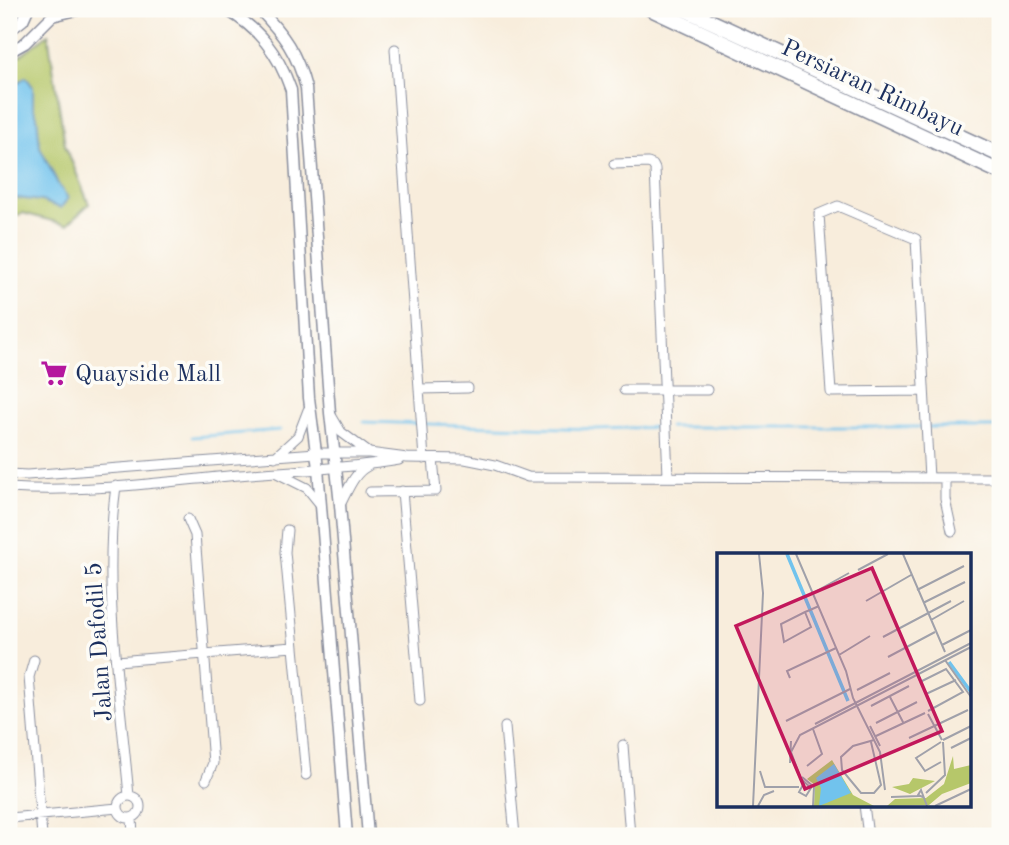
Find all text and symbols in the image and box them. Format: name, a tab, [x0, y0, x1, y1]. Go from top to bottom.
street label: Persiaran Rimbayu	[777, 36, 967, 142]
supermarket icon: Quayside Mall	[39, 358, 69, 388]
place label: Quayside Mall	[75, 363, 221, 387]
inset map	[717, 553, 970, 806]
street label: Jalan Dafodil 5	[82, 562, 118, 722]

